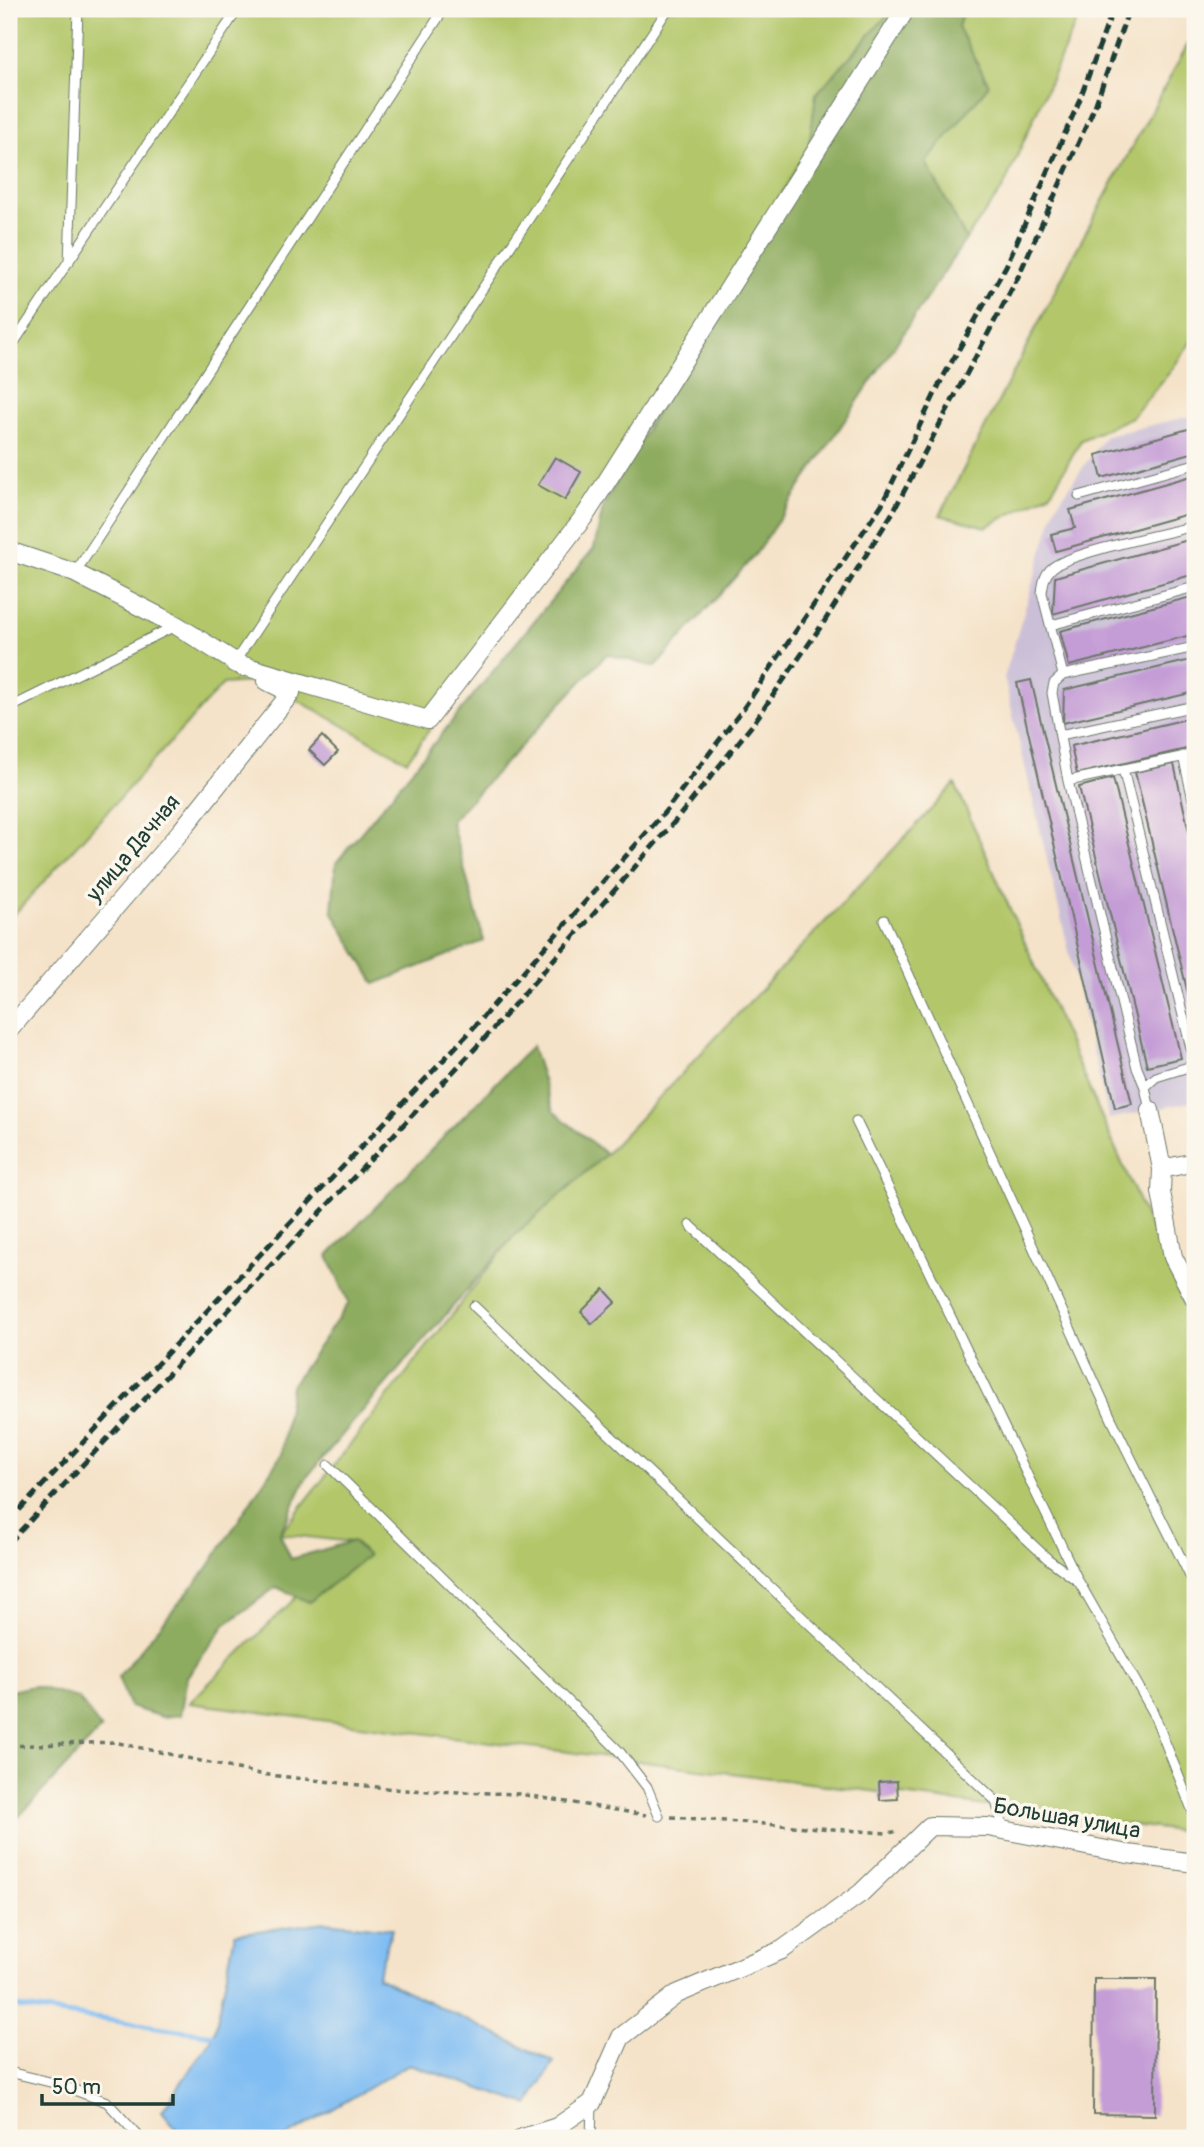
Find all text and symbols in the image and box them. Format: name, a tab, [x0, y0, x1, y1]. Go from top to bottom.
street label: улица Дачная	[79, 788, 186, 908]
street label: Большая улица	[991, 1791, 1143, 1845]
scale bar	[42, 2063, 173, 2107]
text: 50 m	[52, 2074, 101, 2101]

